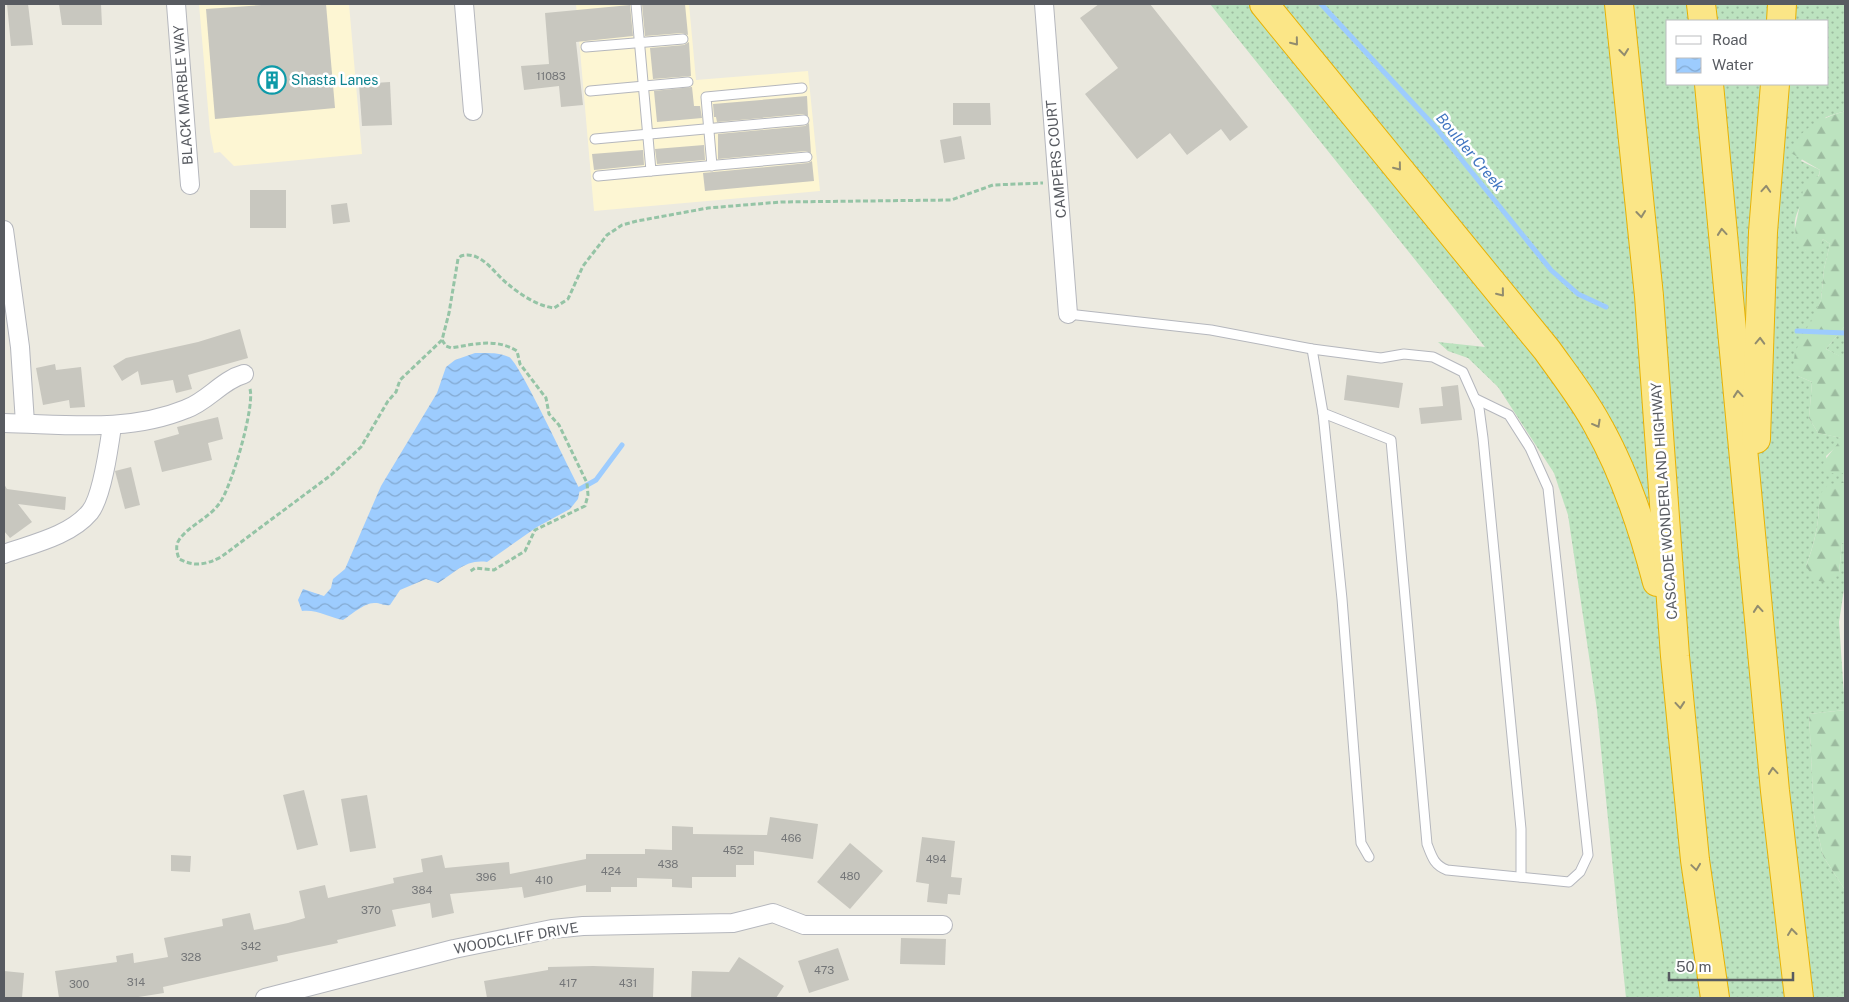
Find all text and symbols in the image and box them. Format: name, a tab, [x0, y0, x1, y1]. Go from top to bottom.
legend	[1666, 20, 1829, 85]
street label: BLACK MARBLE WAY	[170, 24, 196, 165]
text: Road	[1712, 31, 1748, 48]
one-way arrow	[1289, 36, 1298, 45]
one-way arrow	[1618, 49, 1629, 57]
text: Water	[1712, 56, 1754, 73]
building icon: Shasta Lanes	[257, 65, 287, 95]
house number: 11083	[536, 70, 566, 82]
place label: Shasta Lanes	[291, 72, 378, 88]
street label: CAMPERS COURT	[1043, 99, 1069, 219]
water label: Boulder Creek	[1433, 109, 1509, 195]
one-way arrow	[1392, 162, 1401, 171]
one-way arrow	[1760, 185, 1771, 193]
one-way arrow	[1635, 210, 1646, 218]
one-way arrow	[1717, 228, 1728, 236]
one-way arrow	[1495, 287, 1503, 296]
one-way arrow	[1755, 337, 1765, 344]
street label: CASCADE WONDERLAND HIGHWAY	[1648, 381, 1680, 620]
one-way arrow	[1732, 390, 1743, 398]
one-way arrow	[1591, 418, 1601, 427]
one-way arrow	[1753, 605, 1764, 613]
one-way arrow	[1674, 701, 1685, 709]
one-way arrow	[1768, 767, 1779, 775]
house number: 466	[781, 832, 801, 844]
house number: 452	[723, 844, 744, 856]
house number: 494	[926, 853, 946, 865]
house number: 438	[658, 858, 678, 870]
one-way arrow	[1690, 862, 1700, 871]
house number: 424	[601, 865, 621, 877]
house number: 480	[840, 870, 861, 882]
house number: 396	[476, 871, 496, 883]
house number: 410	[535, 874, 553, 886]
house number: 384	[412, 884, 433, 896]
house number: 370	[361, 904, 381, 916]
street label: WOODCLIFF DRIVE	[452, 919, 580, 957]
one-way arrow	[1787, 928, 1798, 936]
house number: 342	[241, 940, 262, 952]
scale bar	[1669, 950, 1793, 982]
house number: 328	[181, 951, 201, 963]
text: 50 m	[1676, 958, 1711, 975]
house number: 473	[814, 964, 834, 976]
house number: 314	[127, 976, 145, 988]
house number: 417	[559, 977, 577, 989]
house number: 431	[619, 977, 637, 989]
house number: 300	[69, 978, 89, 990]

